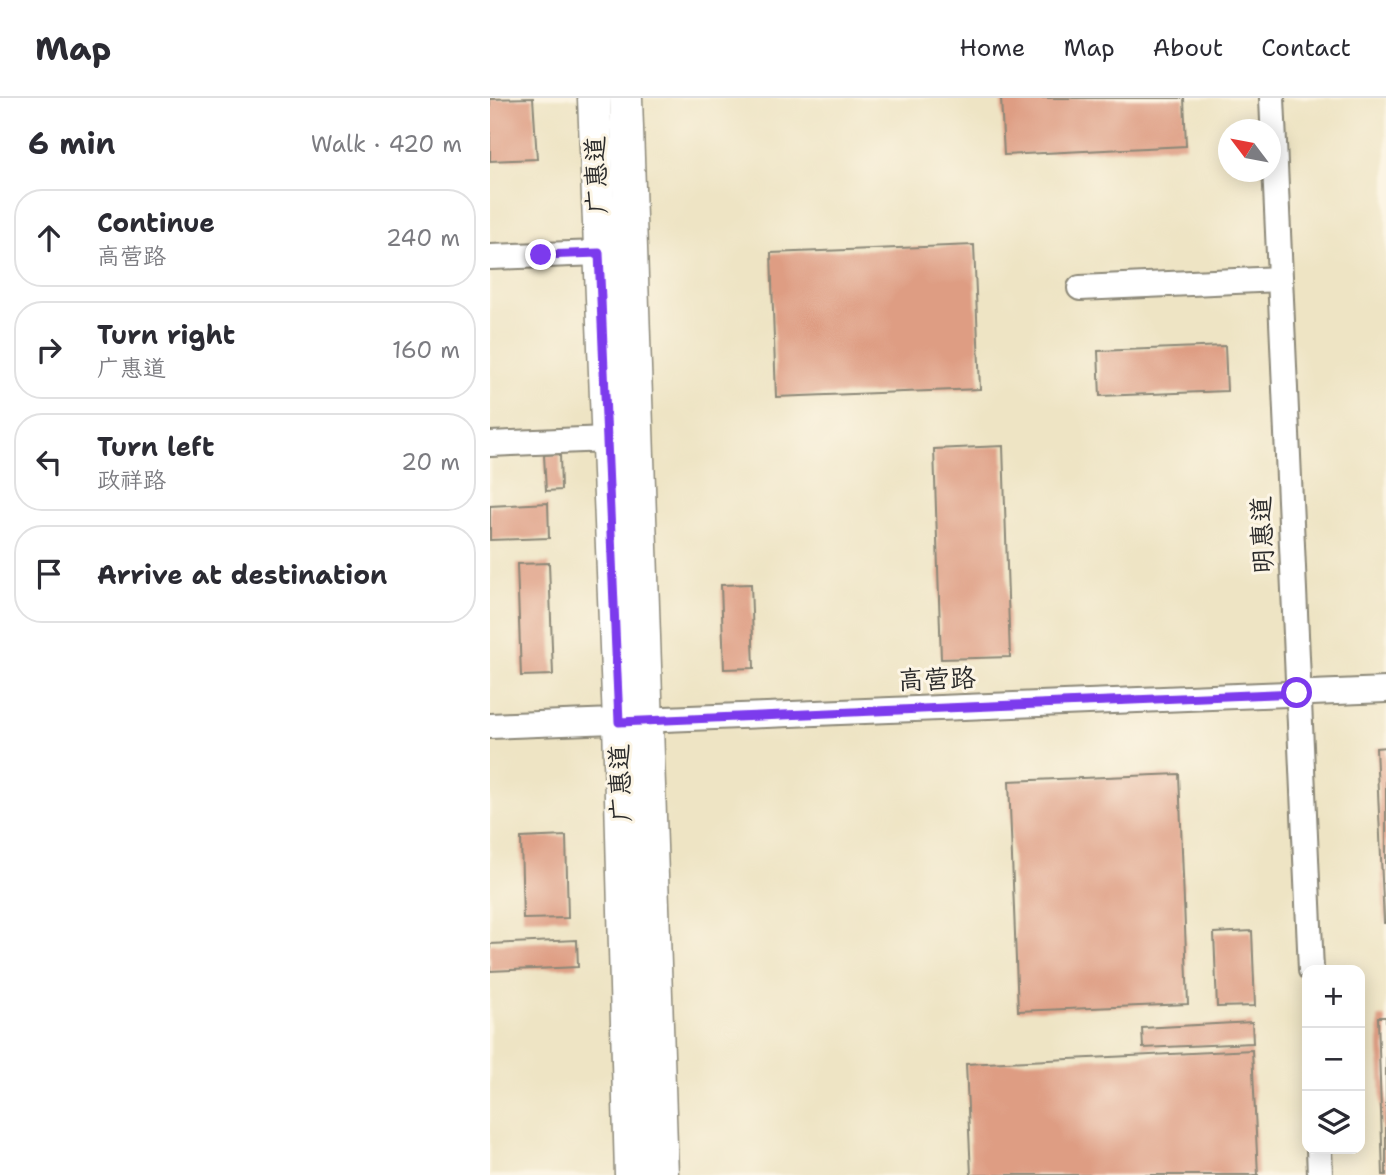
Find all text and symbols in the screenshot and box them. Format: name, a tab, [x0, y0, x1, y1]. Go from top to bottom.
text: Map	[35, 26, 111, 71]
text: Home	[959, 32, 1025, 64]
text: Map	[1063, 32, 1115, 64]
text: About	[1153, 32, 1223, 64]
text: Contact	[1261, 32, 1351, 64]
north arrow	[1218, 119, 1281, 182]
text: 6 min	[28, 123, 115, 164]
text: Walk · 420 m	[311, 129, 462, 159]
street label: 广惠道	[577, 135, 614, 215]
text: Continue	[97, 205, 215, 240]
icon: ahead	[30, 219, 68, 257]
text: 240 m	[386, 223, 460, 253]
route end	[525, 239, 556, 270]
text: 高营路	[97, 241, 166, 271]
text: Turn right	[97, 317, 235, 352]
icon: right	[30, 331, 68, 369]
text: 160 m	[392, 335, 460, 365]
text: 广惠道	[97, 353, 166, 383]
text: Turn left	[97, 429, 214, 464]
icon: left	[30, 443, 68, 481]
text: 20 m	[401, 447, 460, 477]
text: 政祥路	[97, 465, 166, 495]
street label: 明惠道	[1243, 495, 1280, 575]
icon: arrive	[30, 555, 68, 593]
text: Arrive at destination	[97, 557, 387, 592]
street label: 高营路	[897, 660, 977, 697]
route start	[1281, 677, 1312, 708]
street label: 广惠道	[601, 743, 638, 823]
map controls	[1302, 965, 1365, 1154]
button: +	[1302, 965, 1365, 1028]
button: −	[1302, 1028, 1365, 1091]
button: layers	[1302, 1091, 1365, 1154]

